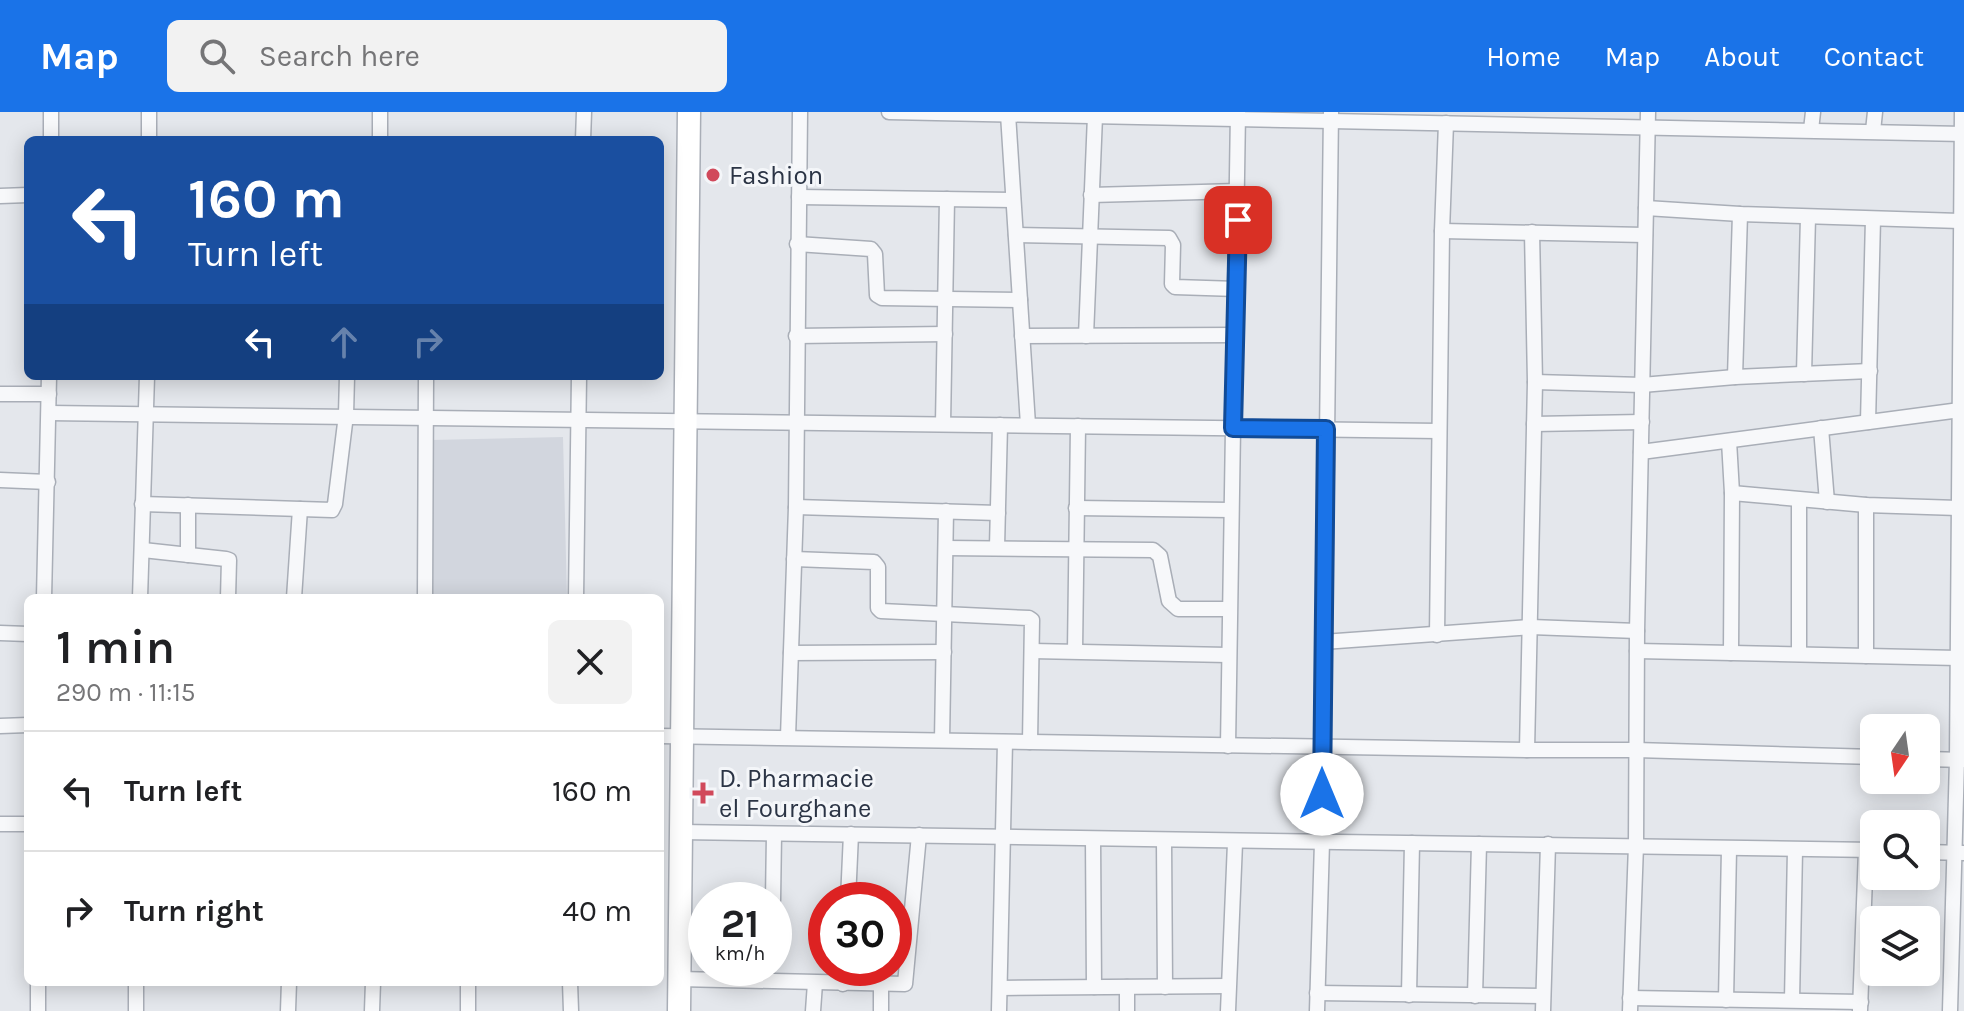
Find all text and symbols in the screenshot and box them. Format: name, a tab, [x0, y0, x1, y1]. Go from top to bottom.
search box	[167, 20, 727, 92]
text: Map	[40, 34, 119, 79]
icon: search	[195, 34, 239, 78]
text: Search here	[259, 38, 420, 74]
text: Home	[1486, 40, 1561, 73]
text: Map	[1605, 40, 1660, 73]
text: About	[1704, 40, 1780, 73]
text: Contact	[1824, 40, 1924, 73]
place label: Fashion	[729, 160, 823, 191]
text: 160 m	[188, 166, 345, 231]
marker: Fashion	[704, 166, 722, 184]
icon: left	[56, 168, 160, 272]
pin	[1204, 186, 1272, 254]
icon: arrive	[1216, 198, 1260, 242]
text: Turn left	[188, 233, 323, 275]
icon: left	[238, 320, 282, 364]
icon: ahead	[322, 320, 366, 364]
icon: right	[406, 320, 450, 364]
text: 1 min	[56, 619, 175, 675]
button: close	[548, 620, 632, 704]
text: 290 m · 11:15	[56, 677, 196, 708]
north arrow	[1860, 714, 1940, 794]
map controls	[1860, 714, 1940, 986]
position arrow	[1280, 752, 1364, 836]
place label: D. Pharmacie el Fourghane	[719, 763, 874, 824]
icon: left	[56, 769, 100, 813]
text: Turn left	[124, 773, 242, 809]
text: 160 m	[552, 773, 632, 809]
marker: D. Pharmacie el Fourghane	[694, 784, 712, 802]
button: search	[1860, 810, 1940, 890]
speed limit sign: 30	[808, 882, 912, 986]
icon: right	[56, 889, 100, 933]
text: Turn right	[124, 893, 264, 929]
text: 40 m	[562, 893, 632, 929]
text: 21	[721, 900, 759, 947]
button: layers	[1860, 906, 1940, 986]
text: km/h	[715, 942, 765, 965]

